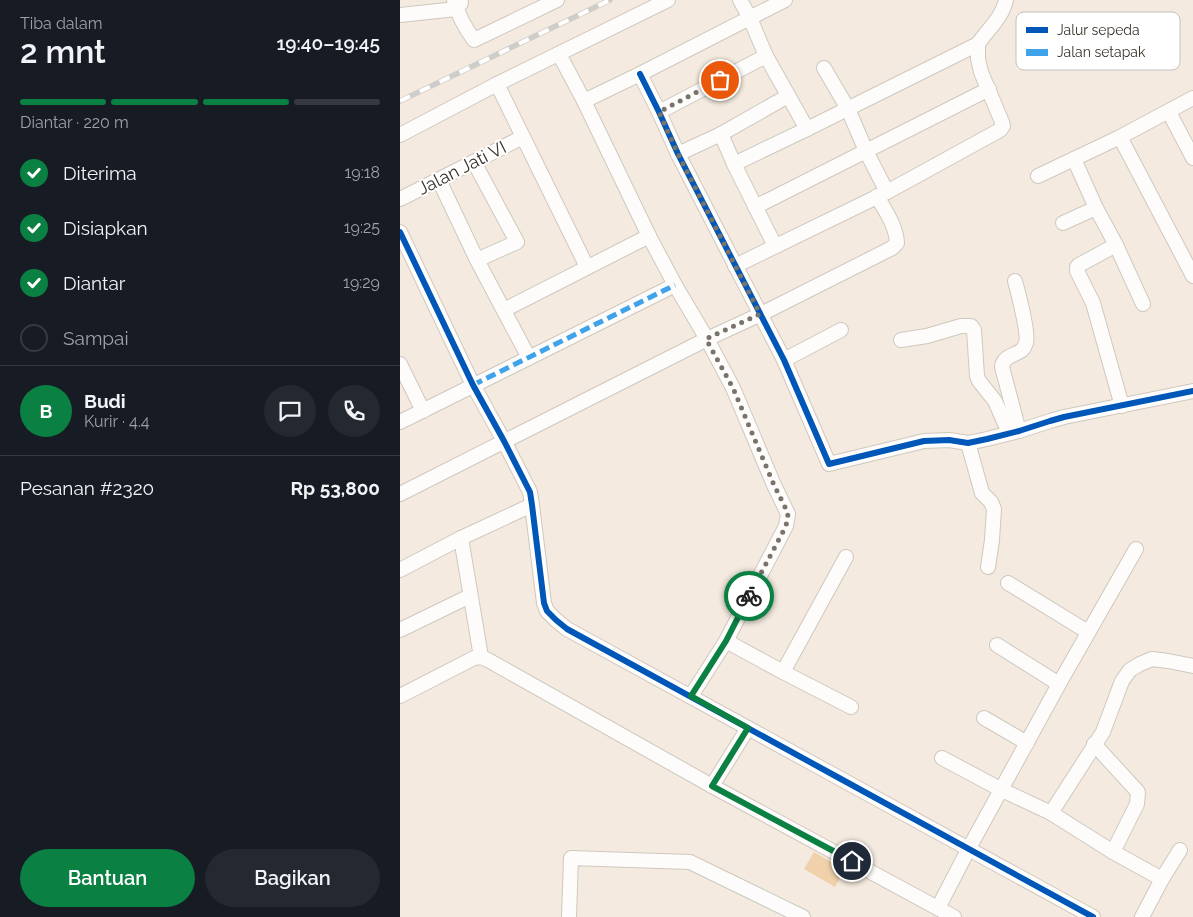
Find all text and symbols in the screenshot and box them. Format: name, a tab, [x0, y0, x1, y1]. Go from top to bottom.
legend	[1016, 12, 1180, 70]
text: Tiba dalam	[20, 14, 102, 33]
text: Jalur sepeda	[1057, 22, 1140, 38]
text: 19:40–19:45	[276, 32, 380, 54]
text: 2 mnt	[20, 33, 106, 70]
text: Jalan setapak	[1057, 44, 1146, 60]
pin	[699, 59, 741, 101]
icon: bag	[706, 66, 734, 94]
text: Diantar · 220 m	[20, 113, 129, 132]
street label: Jalan Jati VI	[414, 136, 510, 199]
icon: check	[20, 159, 48, 187]
text: Diterima	[63, 162, 137, 184]
text: 19:18	[344, 163, 380, 182]
icon: check	[20, 214, 48, 242]
text: Disiapkan	[63, 217, 148, 239]
text: 19:25	[344, 218, 380, 237]
icon: check	[20, 269, 48, 297]
text: Diantar	[63, 272, 125, 294]
text: 19:29	[343, 273, 380, 292]
text: Sampai	[63, 327, 129, 349]
button: chat	[264, 385, 316, 437]
button: phone	[328, 385, 380, 437]
text: Budi	[84, 390, 126, 412]
text: B	[40, 400, 52, 422]
text: Kurir · 4.4	[84, 412, 150, 431]
text: Pesanan #2320	[20, 477, 154, 499]
text: Rp 53,800	[291, 477, 380, 499]
courier	[724, 571, 774, 621]
icon: bike	[735, 582, 763, 610]
pin	[831, 840, 873, 882]
icon: home	[838, 847, 866, 875]
button: Bantuan	[20, 849, 195, 907]
button: Bagikan	[205, 849, 380, 907]

